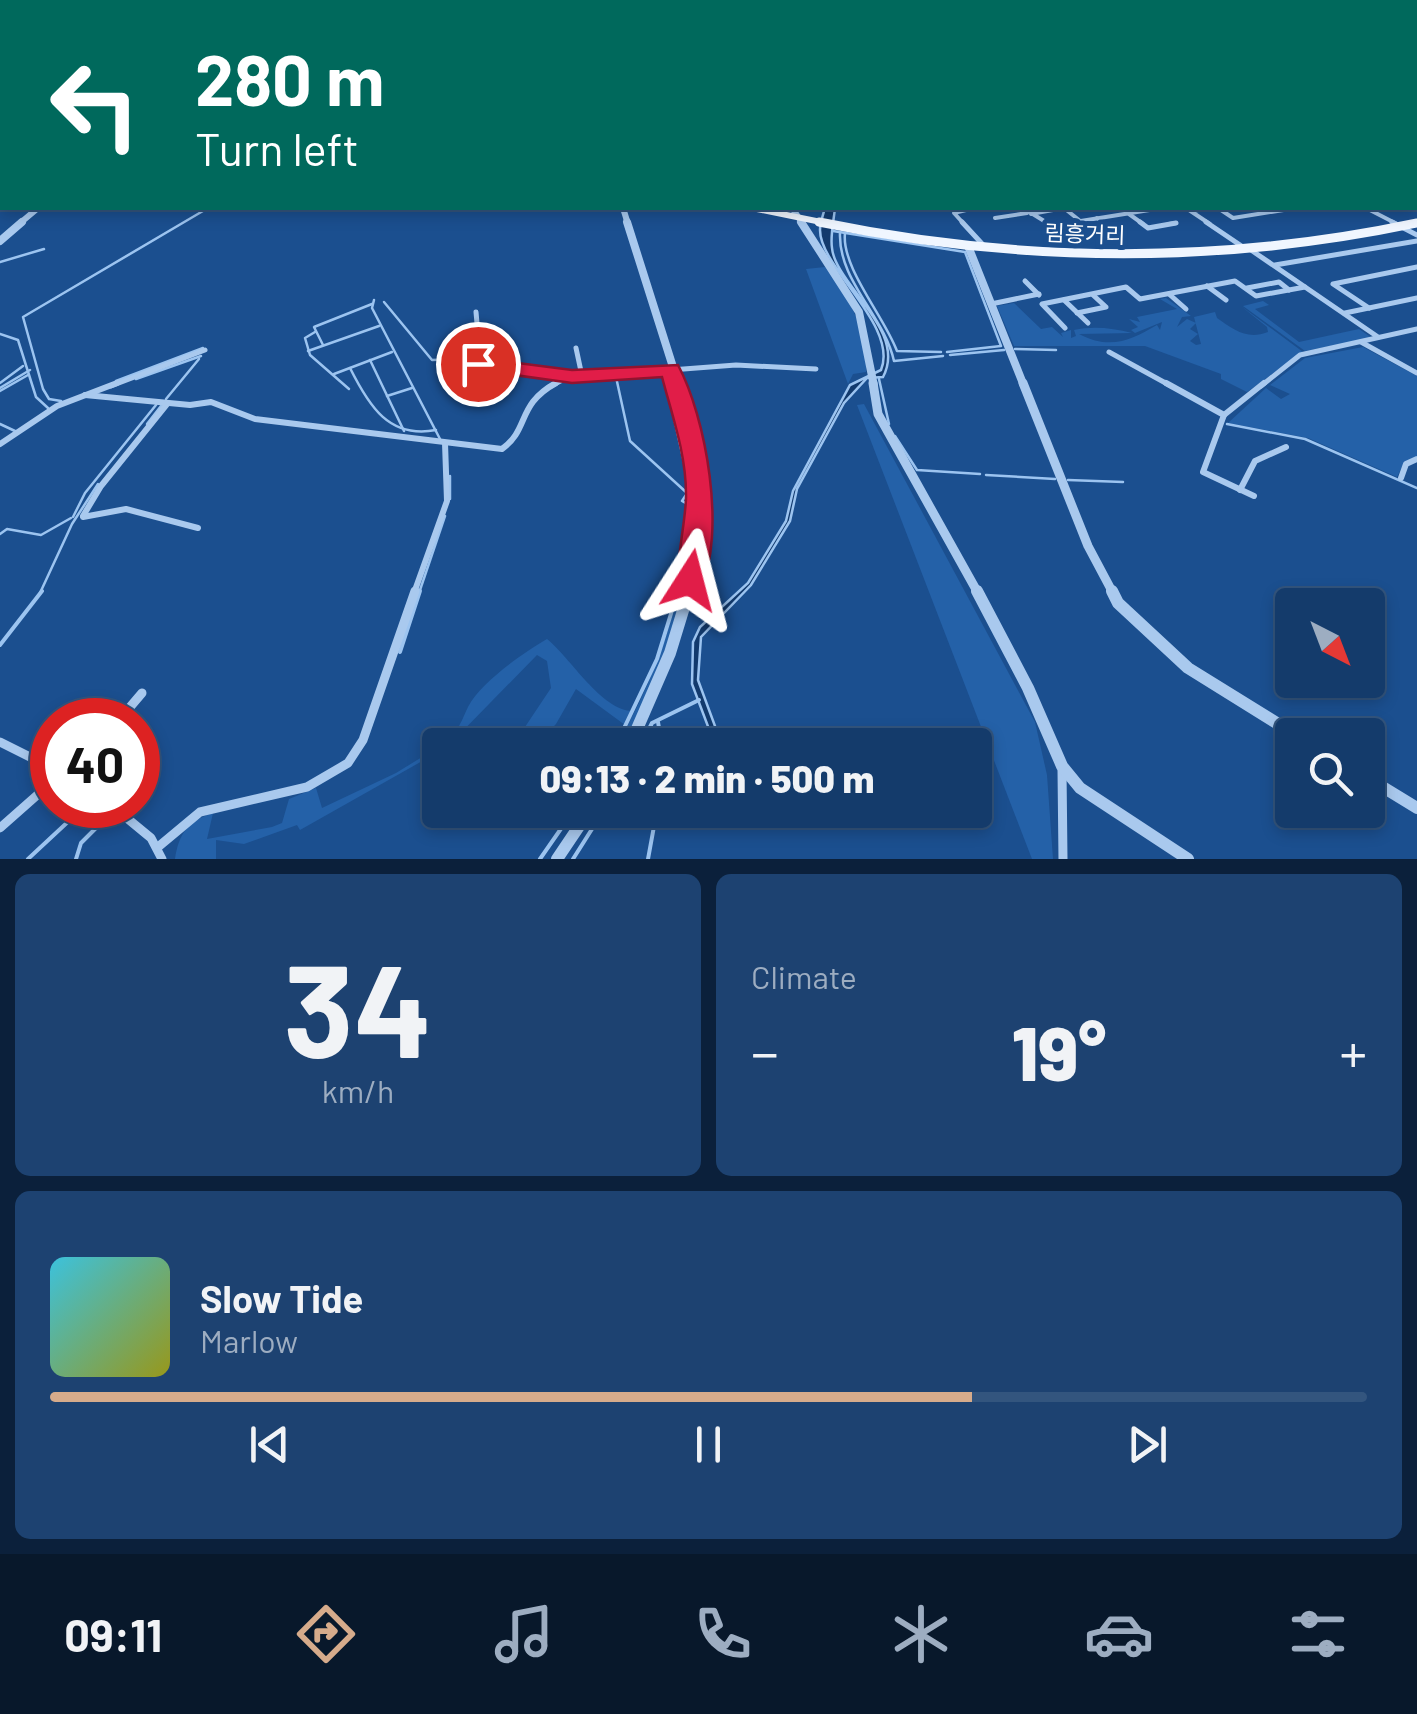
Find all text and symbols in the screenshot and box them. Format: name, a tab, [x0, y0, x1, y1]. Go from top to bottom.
text: 280 m	[195, 36, 384, 120]
icon: left	[30, 40, 160, 170]
text: Turn left	[195, 121, 359, 175]
street label: 림흥거리	[1044, 219, 1126, 247]
pin	[436, 322, 521, 407]
icon: arrive	[451, 337, 506, 392]
position arrow	[638, 528, 742, 632]
north arrow	[1275, 588, 1385, 698]
map controls	[1275, 588, 1385, 828]
speed limit sign: 40	[30, 698, 160, 828]
button: search	[1275, 718, 1385, 828]
text: 09:13 · 2 min · 500 m	[540, 755, 874, 801]
text: 34	[284, 928, 432, 1084]
text: Climate	[751, 957, 857, 995]
text: 19°	[1012, 1006, 1106, 1096]
text: −	[751, 1018, 779, 1084]
text: +	[1339, 1018, 1367, 1084]
text: km/h	[322, 1071, 394, 1109]
text: Slow Tide	[200, 1275, 363, 1321]
text: Marlow	[200, 1321, 298, 1359]
icon: previous	[242, 1417, 297, 1472]
icon: pause	[681, 1417, 736, 1472]
icon: next	[1120, 1417, 1175, 1472]
icon: directions	[291, 1599, 361, 1669]
icon: music	[489, 1599, 559, 1669]
icon: phone	[688, 1599, 758, 1669]
icon: climate	[886, 1599, 956, 1669]
icon: car	[1084, 1599, 1154, 1669]
icon: filters	[1283, 1599, 1353, 1669]
text: 09:11	[64, 1607, 162, 1661]

